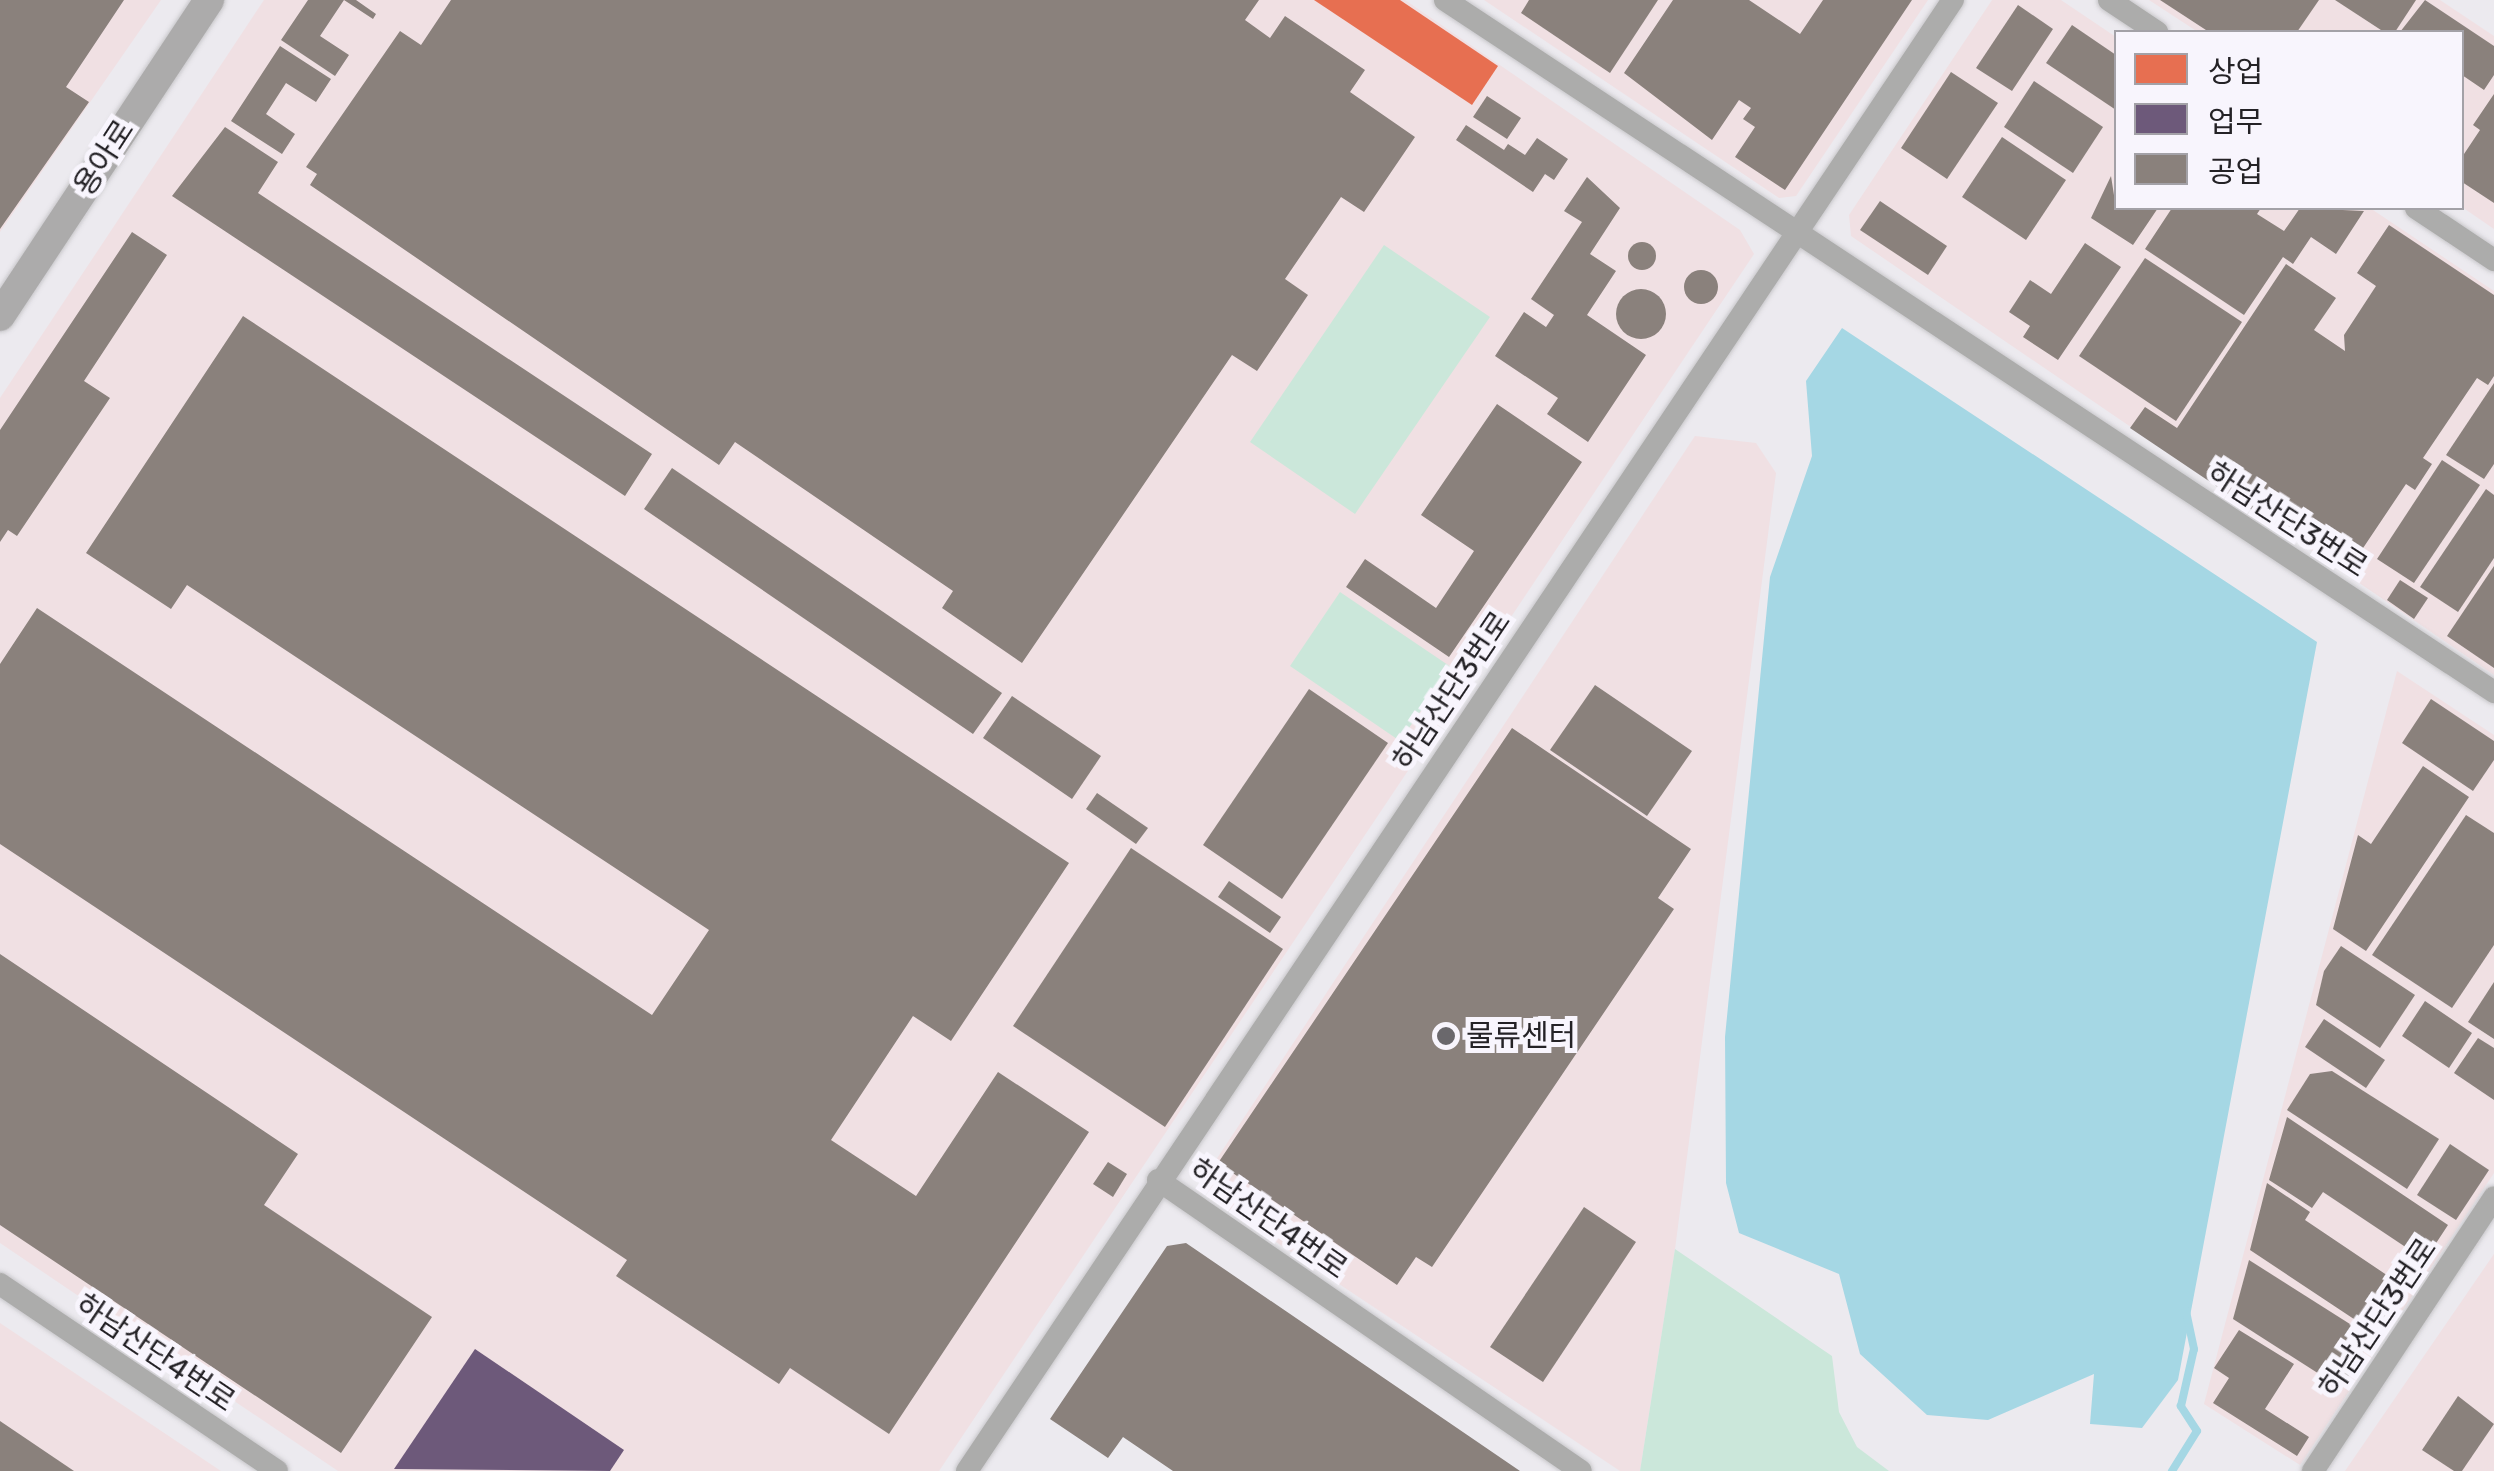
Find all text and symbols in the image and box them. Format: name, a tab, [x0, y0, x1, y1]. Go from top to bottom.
legend	[2114, 30, 2464, 210]
text: 상업	[2208, 54, 2263, 90]
text: 업무	[2208, 104, 2263, 140]
street label: 용아로	[66, 113, 142, 203]
text: 공업	[2208, 154, 2263, 190]
street label: 하남산단3번로	[2200, 455, 2374, 585]
street label: 하남산단3번로	[1386, 605, 1518, 777]
place label: 물류센터	[1466, 1018, 1576, 1054]
marker: 물류센터	[1435, 1025, 1457, 1047]
street label: 하남산단4번로	[1182, 1151, 1354, 1287]
street label: 하남산단3번로	[2312, 1232, 2444, 1404]
street label: 하남산단4번로	[69, 1287, 241, 1419]

